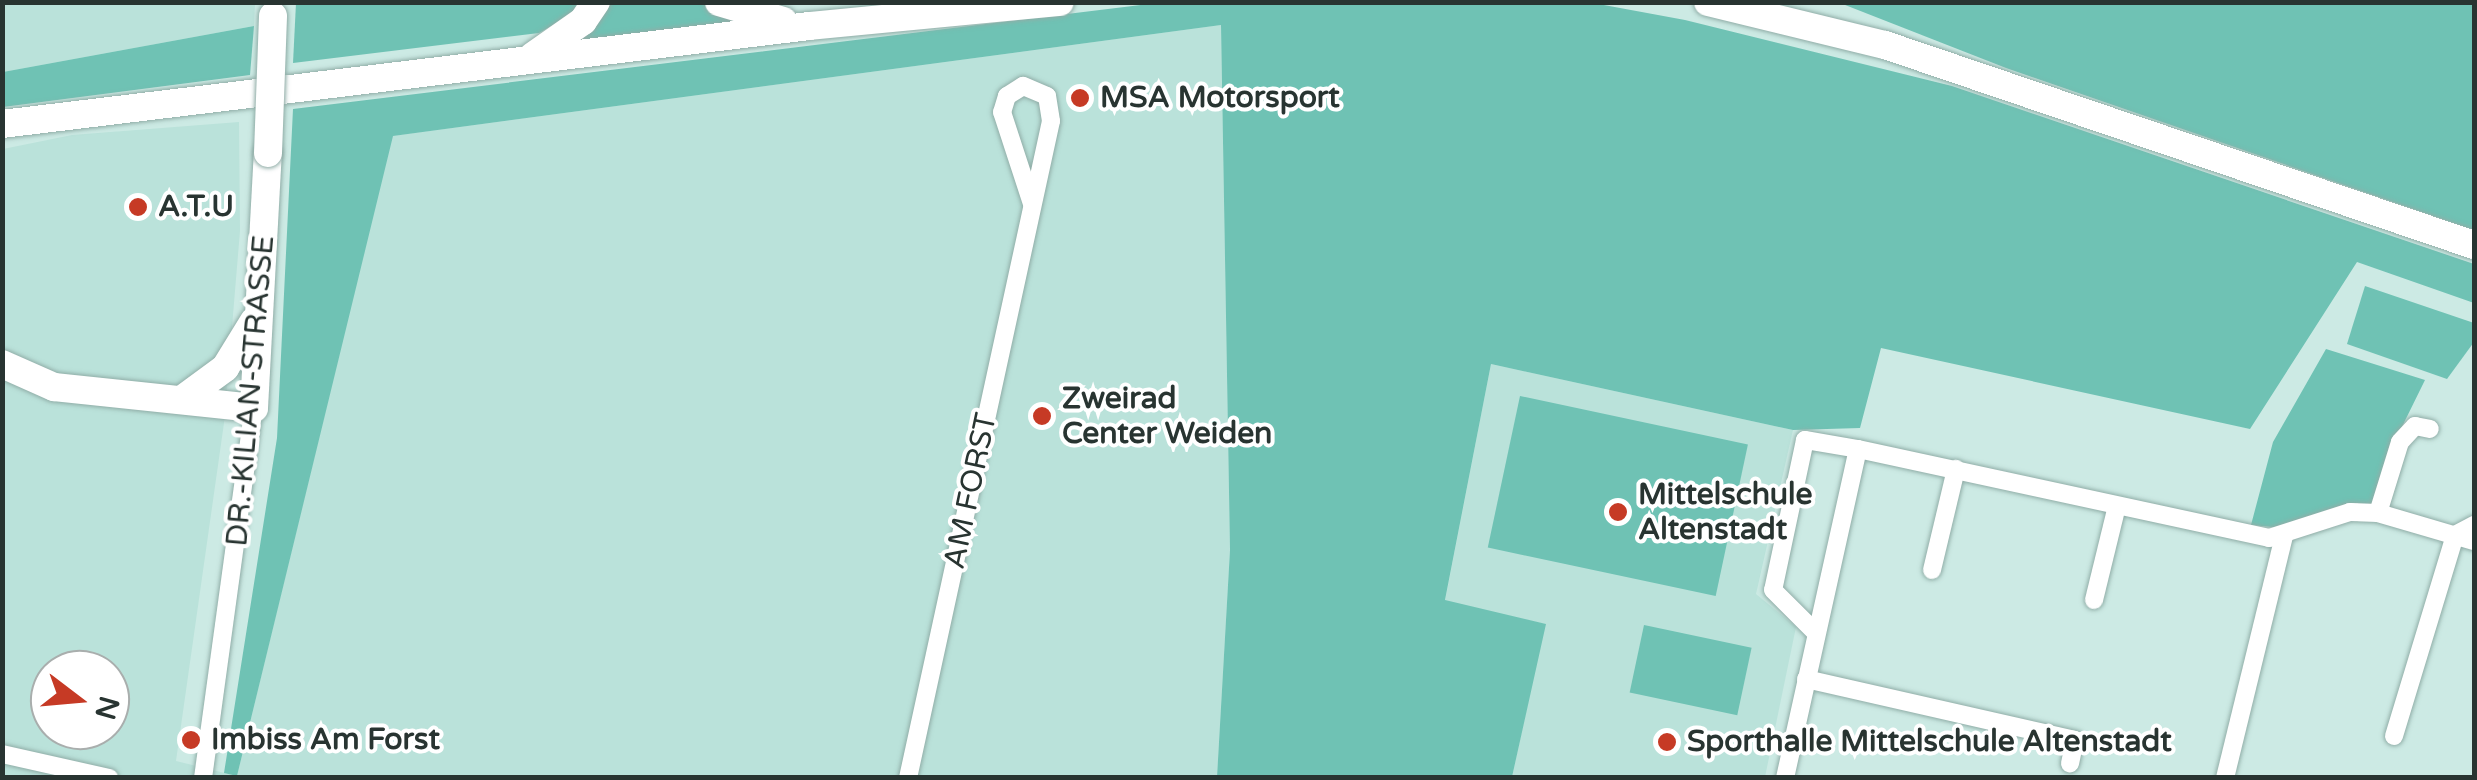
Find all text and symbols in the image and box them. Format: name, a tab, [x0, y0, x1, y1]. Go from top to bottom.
place label: MSA Motorsport	[1100, 80, 1340, 116]
marker: MSA Motorsport	[1069, 87, 1091, 109]
place label: A.T.U	[158, 189, 234, 225]
marker: A.T.U	[127, 196, 149, 218]
street label: DR.-KILIAN-STRASSE	[219, 234, 283, 548]
place label: Zweirad Center Weiden	[1062, 381, 1272, 452]
marker: Zweirad Center Weiden	[1031, 405, 1053, 427]
street label: AM FORST	[937, 410, 1005, 572]
place label: Mittelschule Altenstadt	[1638, 477, 1813, 548]
marker: Mittelschule Altenstadt	[1607, 501, 1629, 523]
north arrow	[30, 650, 130, 750]
text: N	[87, 692, 126, 723]
place label: Imbiss Am Forst	[211, 722, 440, 758]
place label: Sporthalle Mittelschule Altenstadt	[1687, 724, 2172, 760]
marker: Imbiss Am Forst	[180, 729, 202, 751]
marker: Sporthalle Mittelschule Altenstadt	[1656, 731, 1678, 753]

